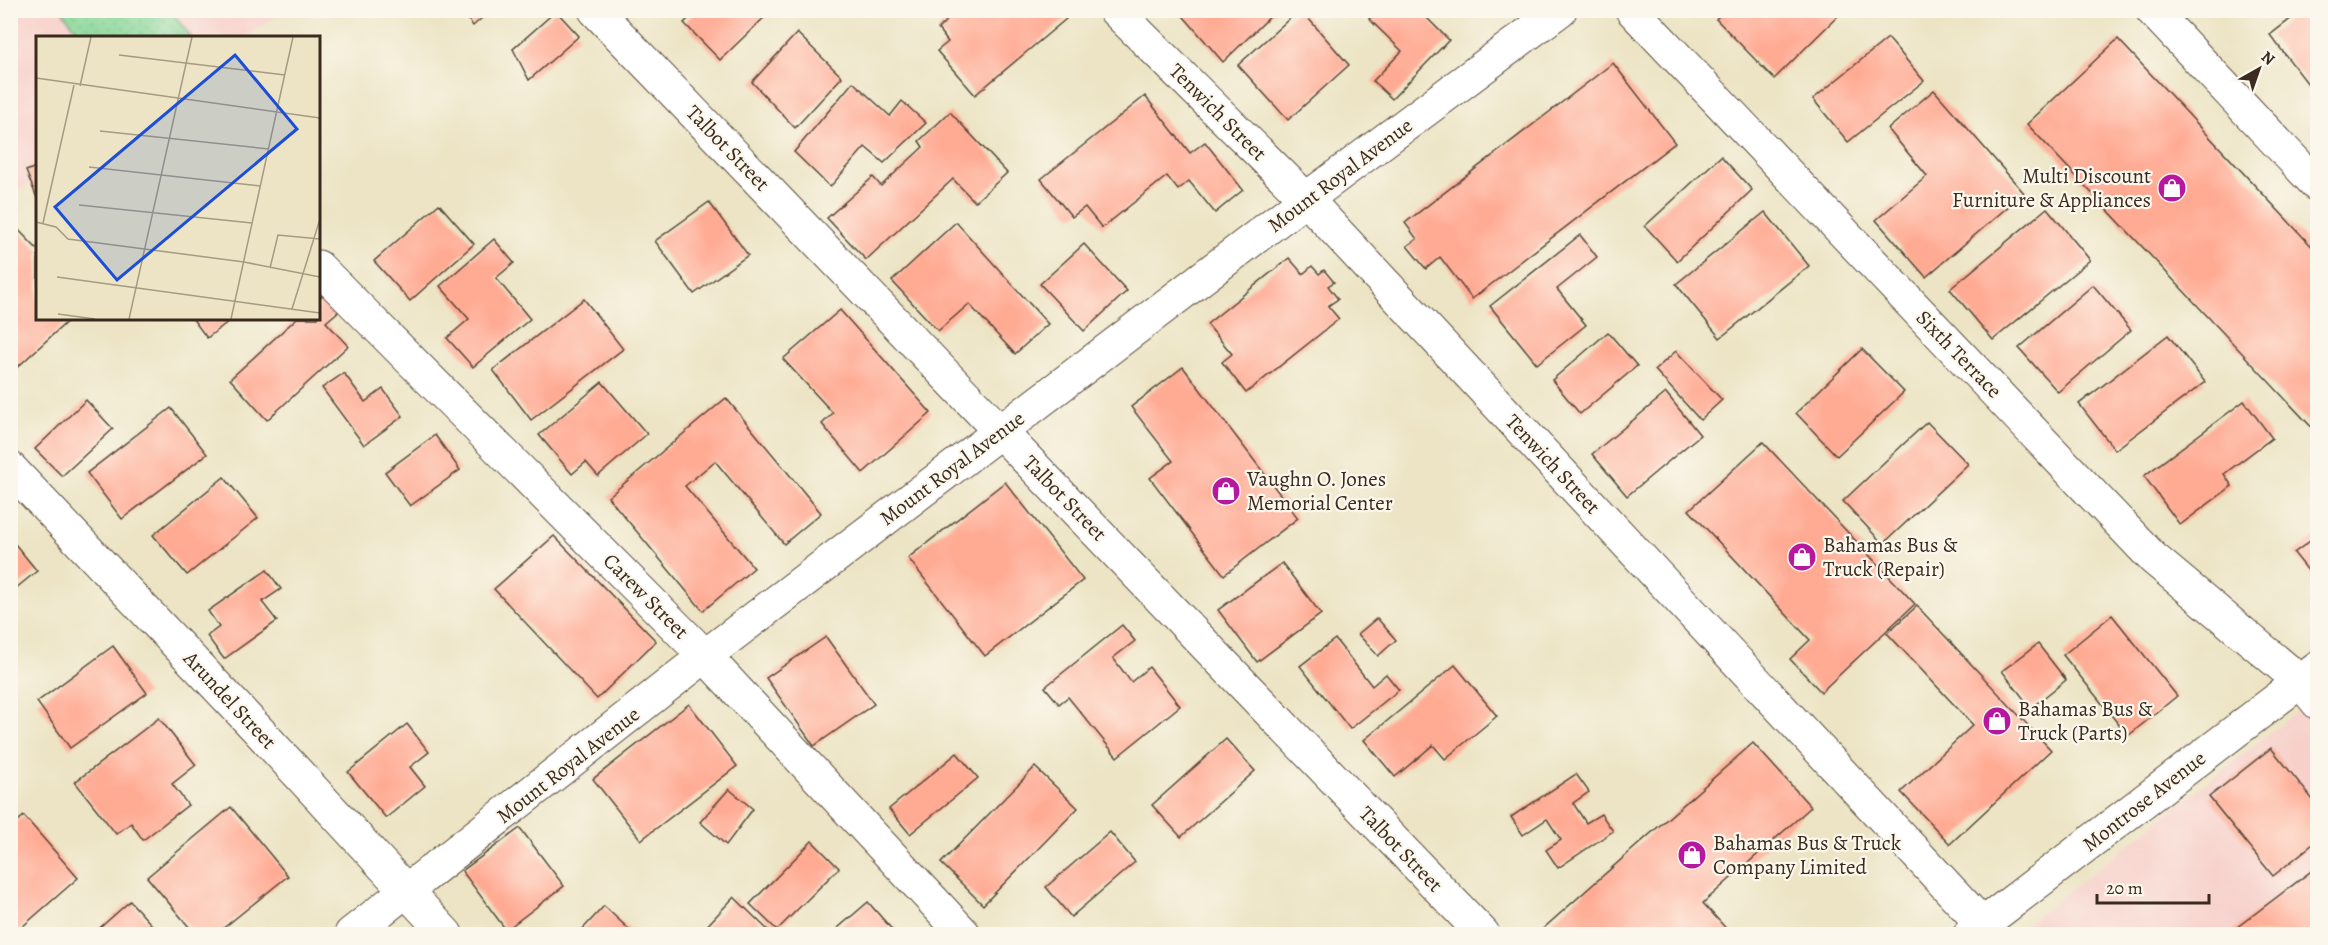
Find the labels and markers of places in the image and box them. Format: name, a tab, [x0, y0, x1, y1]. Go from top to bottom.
place label: Multi Discount Furniture & Appliances	[1952, 162, 2151, 214]
shop icon: Multi Discount Furniture & Appliances	[2156, 172, 2188, 204]
place label: Vaughn O. Jones Memorial Center	[1246, 465, 1393, 517]
shop icon: Vaughn O. Jones Memorial Center	[1210, 475, 1242, 507]
place label: Bahamas Bus & Truck (Repair)	[1823, 531, 1958, 583]
shop icon: Bahamas Bus & Truck (Repair)	[1786, 541, 1818, 573]
place label: Bahamas Bus & Truck (Parts)	[2018, 695, 2153, 747]
shop icon: Bahamas Bus & Truck (Parts)	[1981, 705, 2013, 737]
place label: Bahamas Bus & Truck Company Limited	[1713, 829, 1902, 881]
shop icon: Bahamas Bus & Truck Company Limited	[1676, 839, 1708, 871]

